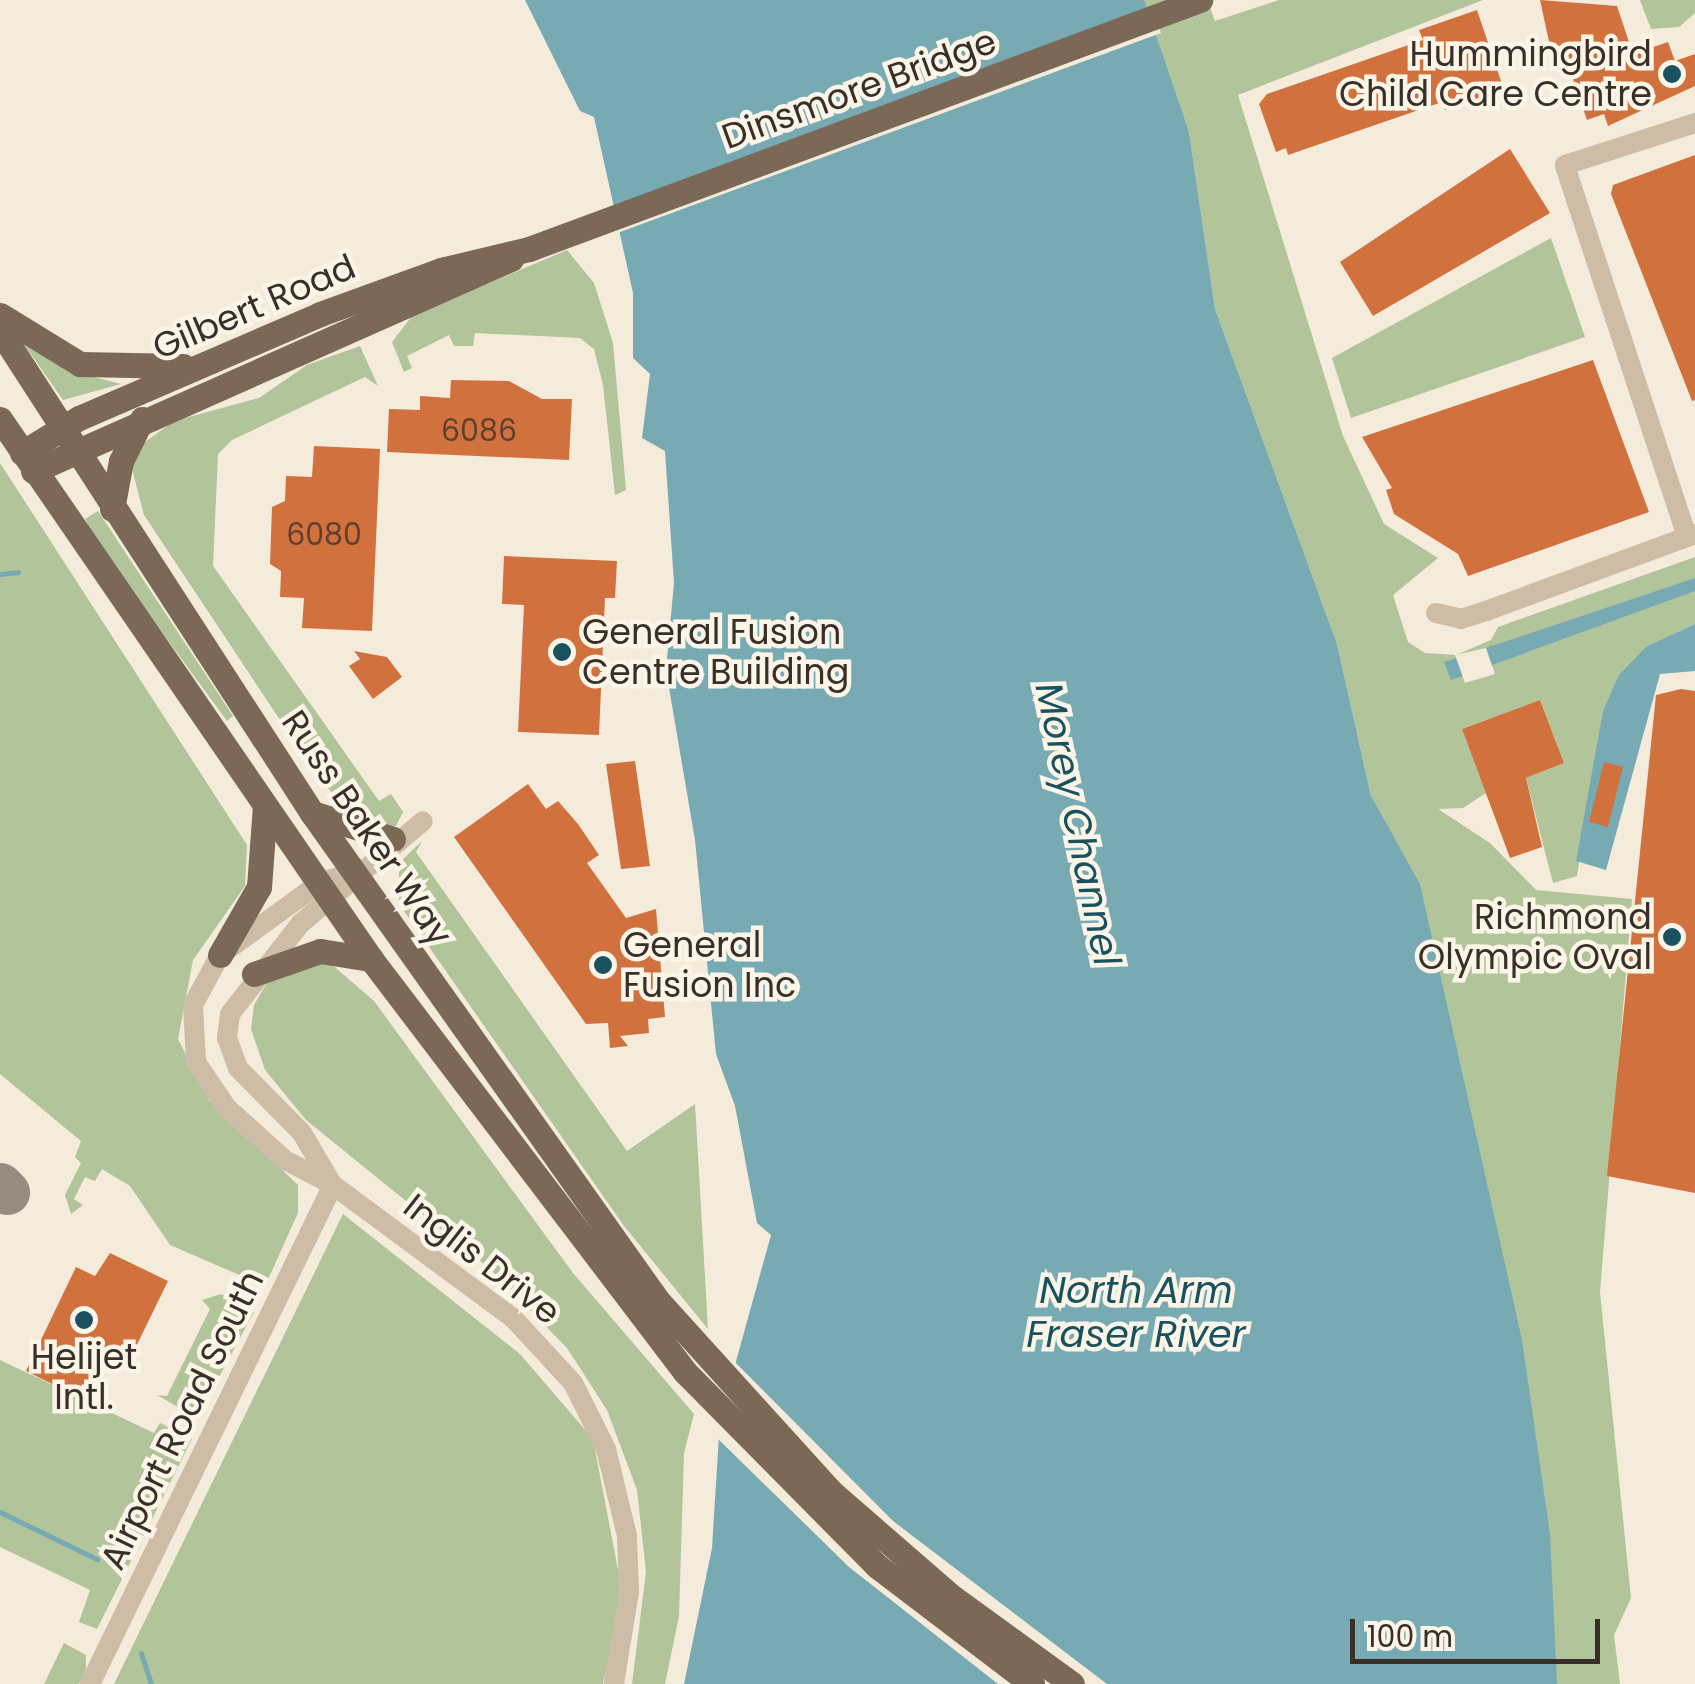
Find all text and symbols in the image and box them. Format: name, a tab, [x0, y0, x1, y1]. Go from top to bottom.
street label: Dinsmore Bridge	[716, 20, 1002, 158]
place label: Hummingbird Child Care Centre	[1339, 33, 1652, 115]
marker: Hummingbird Child Care Centre	[1661, 63, 1683, 85]
street label: Gilbert Road	[146, 245, 362, 369]
house number: 6086	[441, 413, 517, 449]
house number: 6080	[286, 517, 362, 553]
place label: General Fusion Centre Building	[582, 611, 849, 693]
marker: General Fusion Centre Building	[551, 641, 573, 663]
water label: Morey Channel	[1026, 678, 1130, 970]
street label: Russ Baker Way	[273, 703, 461, 953]
place label: Richmond Olympic Oval	[1418, 896, 1652, 978]
place label: General Fusion Inc	[623, 924, 796, 1006]
marker: Richmond Olympic Oval	[1661, 926, 1683, 948]
marker: General Fusion Inc	[592, 954, 614, 976]
street label: Inglis Drive	[395, 1185, 569, 1333]
street label: Airport Road South	[91, 1264, 273, 1576]
water label: North Arm Fraser River	[1026, 1267, 1246, 1356]
marker: Helijet Intl.	[73, 1309, 95, 1331]
place label: Helijet Intl.	[31, 1336, 137, 1418]
scale bar	[1355, 1599, 1605, 1661]
text: 100 m	[1367, 1615, 1453, 1658]

